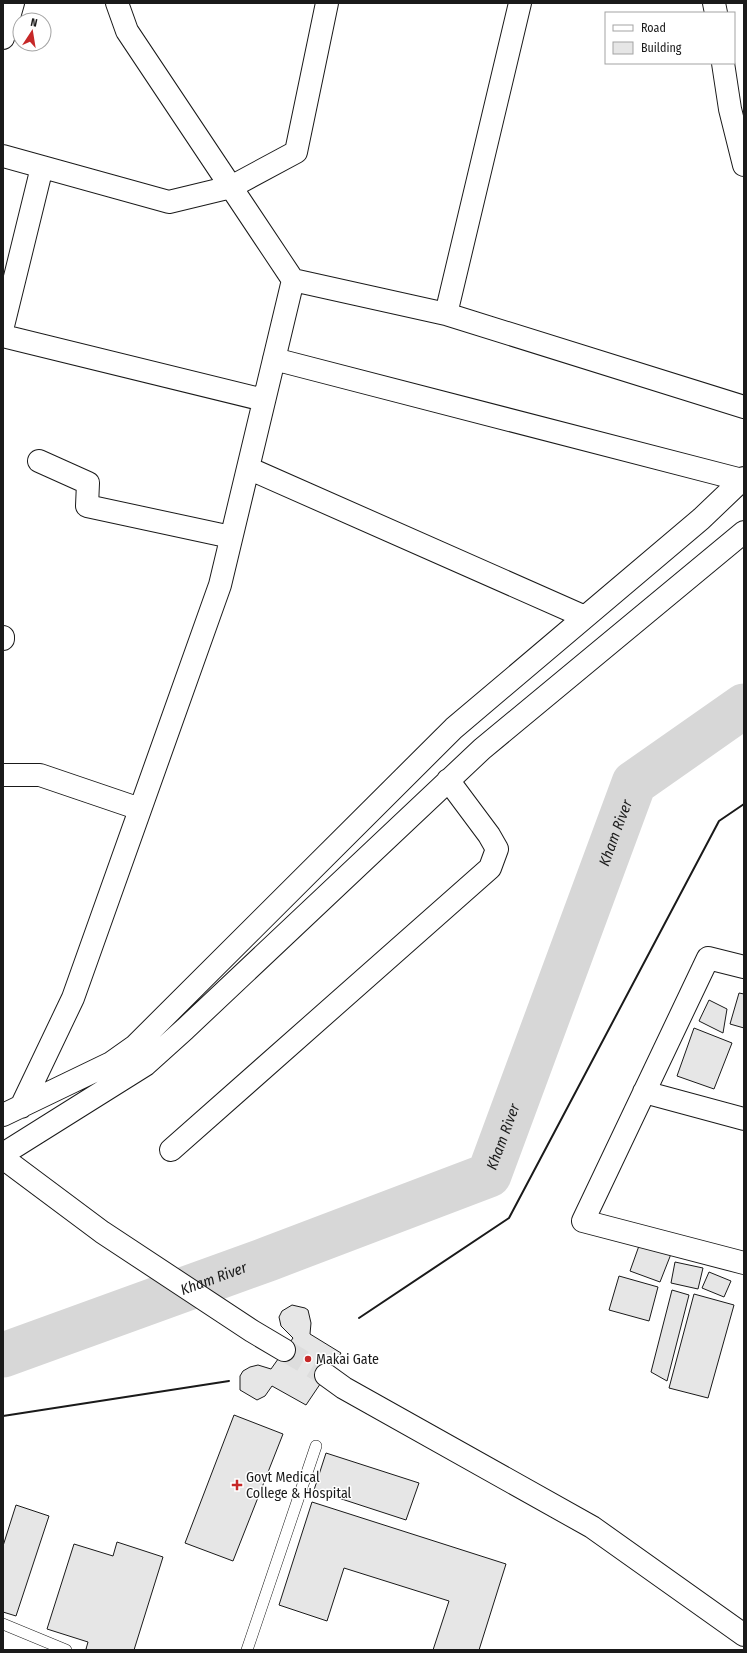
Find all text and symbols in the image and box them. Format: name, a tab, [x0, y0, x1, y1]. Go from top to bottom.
north arrow	[12, 12, 52, 52]
legend	[605, 12, 735, 64]
text: N	[29, 16, 39, 30]
text: Road	[641, 21, 666, 35]
text: Building	[641, 41, 682, 55]
water label: Kham River	[595, 797, 636, 869]
water label: Kham River	[483, 1100, 524, 1172]
water label: Kham River	[178, 1258, 250, 1299]
place label: Makai Gate	[316, 1351, 379, 1368]
marker: Makai Gate	[303, 1354, 313, 1364]
place label: Govt Medical College & Hospital	[246, 1469, 352, 1502]
marker: Govt Medical College & Hospital	[231, 1479, 243, 1491]

